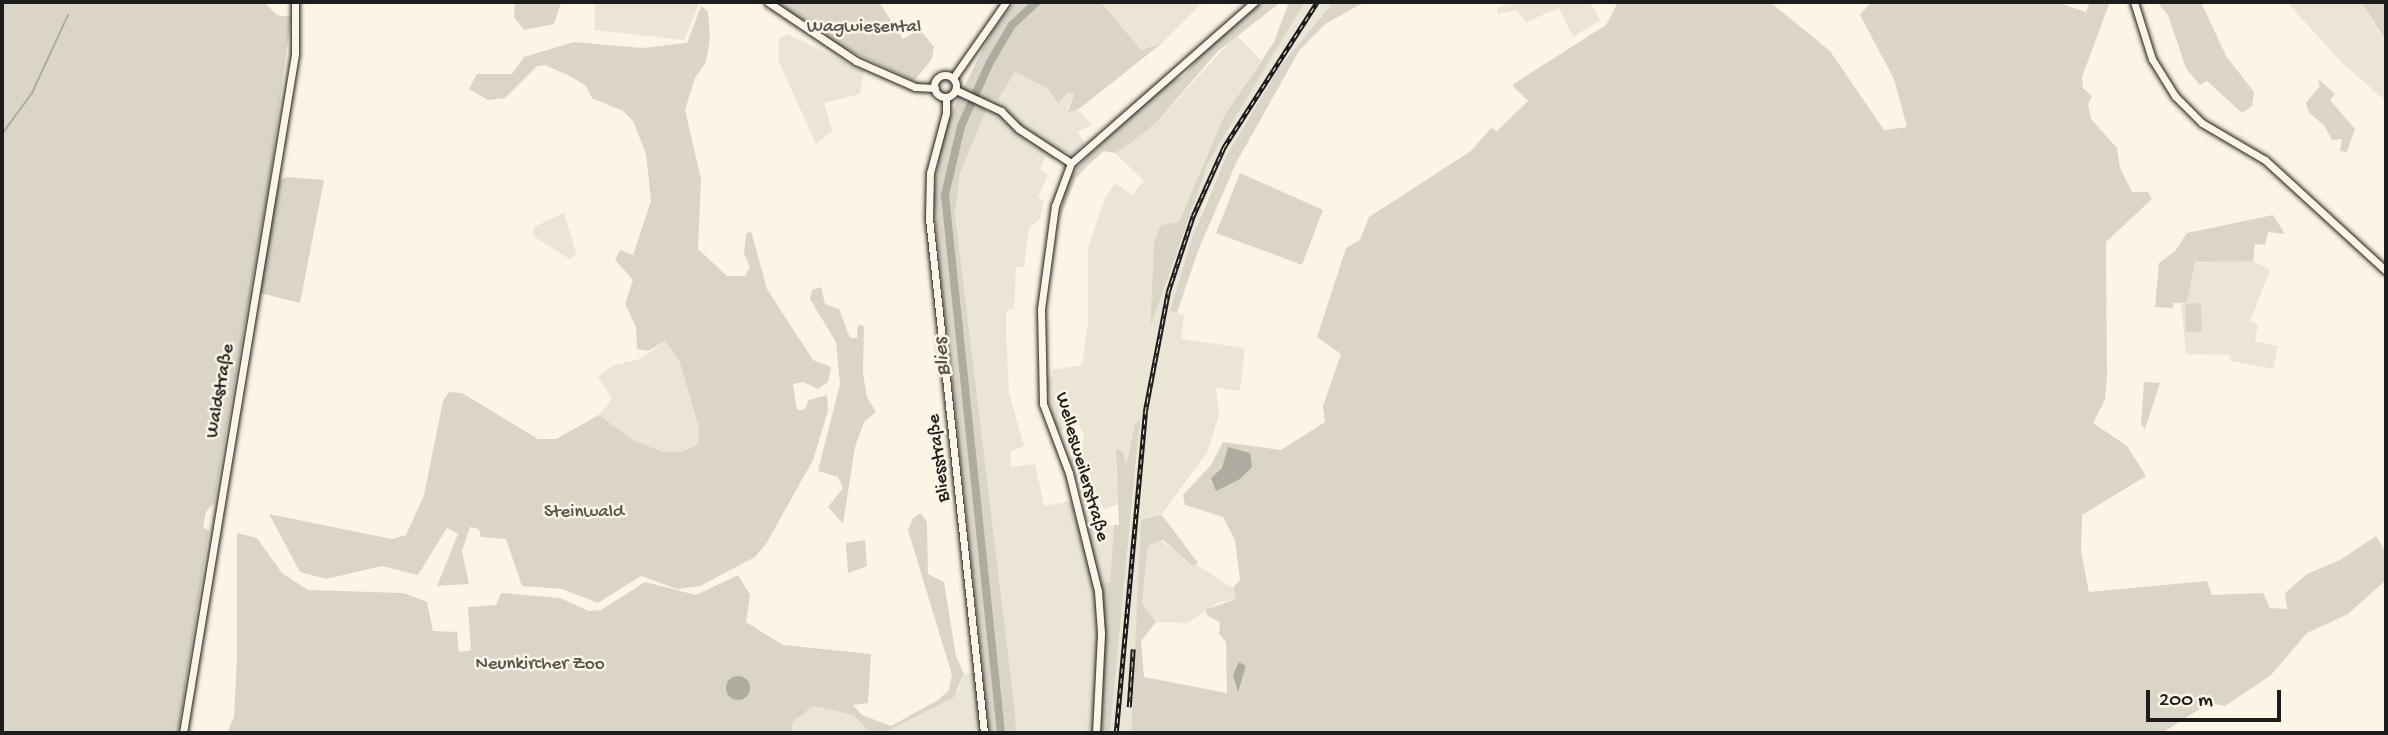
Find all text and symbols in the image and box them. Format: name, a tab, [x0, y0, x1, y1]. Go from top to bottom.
park label: Wagwiesental	[807, 17, 921, 39]
water label: Blies	[929, 337, 959, 377]
street label: Waldstraße	[201, 342, 241, 440]
street label: Wellesweilerstraße	[1049, 390, 1113, 544]
street label: Bliesstraße	[923, 413, 957, 503]
park label: Steinwald	[544, 502, 624, 524]
park label: Neunkircher Zoo	[475, 654, 605, 676]
scale bar	[2150, 676, 2285, 720]
text: 200 m	[2159, 689, 2213, 714]

